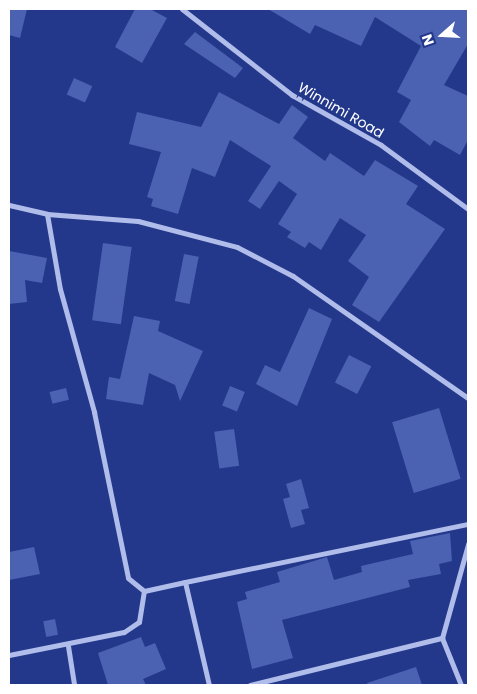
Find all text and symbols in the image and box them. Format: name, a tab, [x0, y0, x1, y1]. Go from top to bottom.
north arrow	[417, 10, 467, 60]
text: N	[417, 32, 439, 48]
street label: Winnimi Road	[295, 79, 387, 141]

